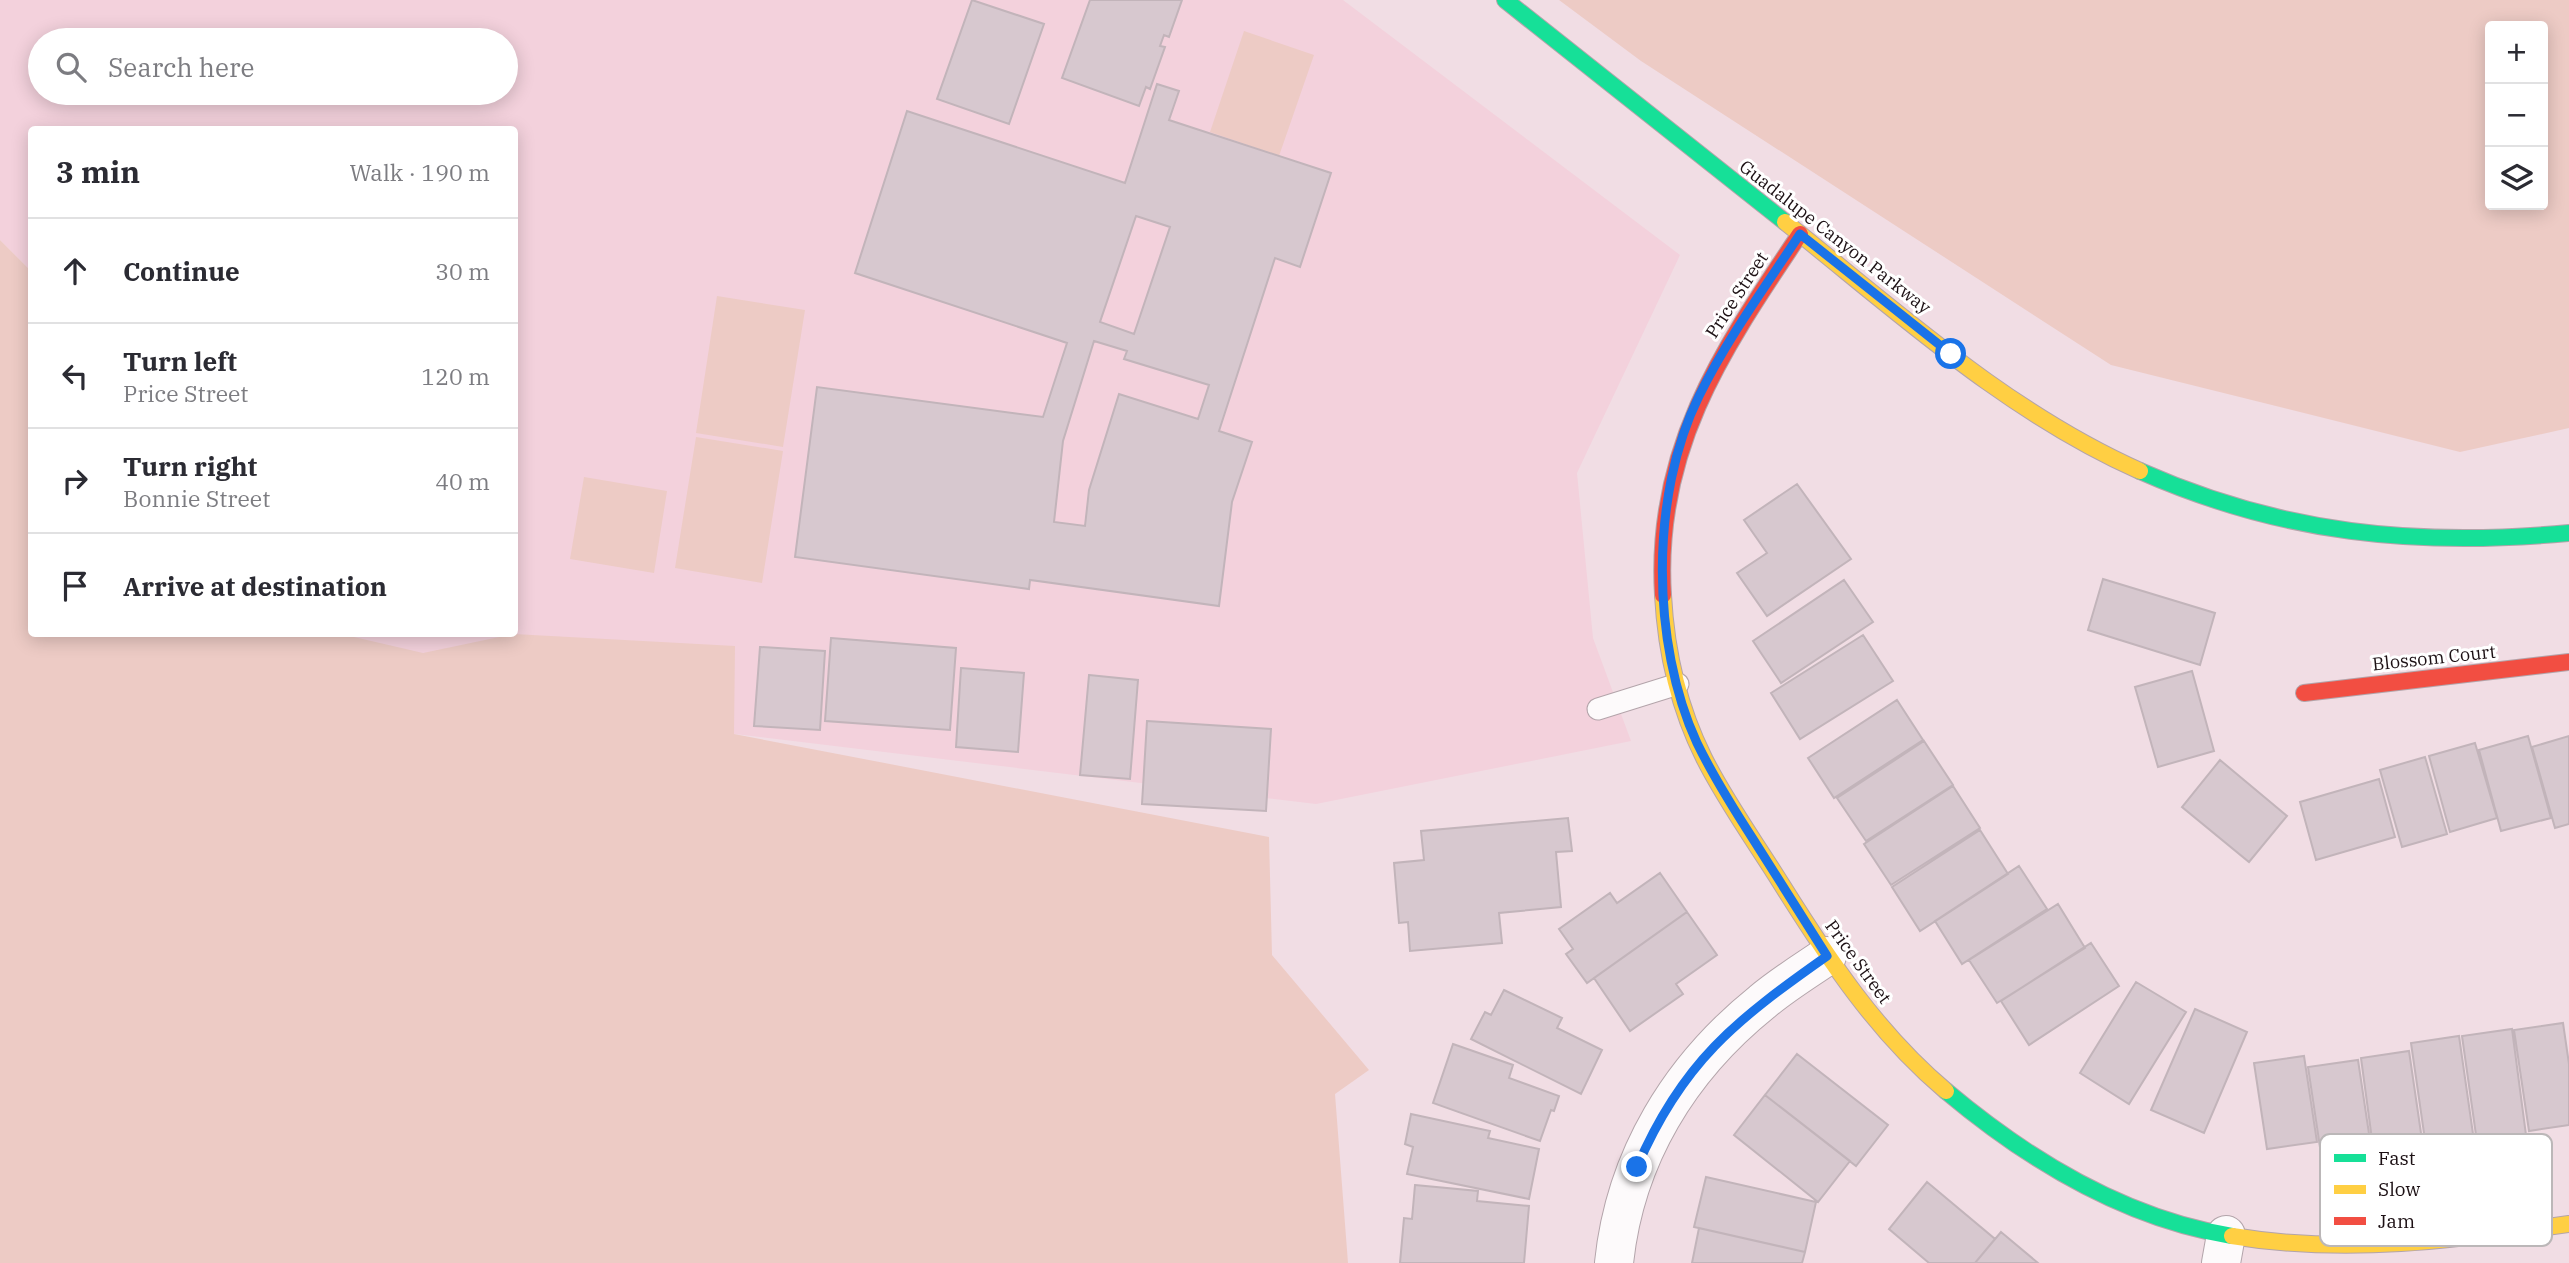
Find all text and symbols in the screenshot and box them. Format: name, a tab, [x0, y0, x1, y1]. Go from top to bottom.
map controls	[2485, 21, 2548, 210]
button: +	[2485, 21, 2548, 84]
search box	[28, 28, 518, 105]
icon: search	[52, 48, 90, 86]
text: Search here	[108, 50, 254, 84]
button: −	[2485, 84, 2548, 147]
button: layers	[2485, 147, 2548, 210]
text: 3 min	[56, 152, 140, 191]
street label: Guadalupe Canyon Parkway	[1735, 155, 1936, 319]
text: Walk · 190 m	[349, 157, 490, 187]
street label: Price Street	[1700, 247, 1773, 342]
icon: ahead	[56, 252, 94, 290]
text: Continue	[123, 254, 240, 288]
text: 30 m	[435, 256, 490, 286]
route start	[1935, 338, 1966, 369]
text: Turn left	[123, 344, 237, 378]
icon: left	[56, 357, 94, 395]
text: 120 m	[421, 361, 490, 391]
text: Price Street	[123, 378, 249, 408]
text: Turn right	[123, 449, 257, 483]
icon: right	[56, 462, 94, 500]
text: 40 m	[435, 466, 490, 496]
text: Bonnie Street	[123, 483, 270, 513]
icon: arrive	[56, 567, 94, 605]
text: Arrive at destination	[123, 569, 387, 603]
street label: Blossom Court	[2371, 640, 2497, 675]
street label: Price Street	[1820, 915, 1897, 1008]
legend	[2320, 1134, 2552, 1246]
text: Fast	[2378, 1146, 2416, 1170]
route end	[1621, 1151, 1652, 1182]
text: Slow	[2378, 1177, 2420, 1201]
text: Jam	[2378, 1209, 2415, 1233]

